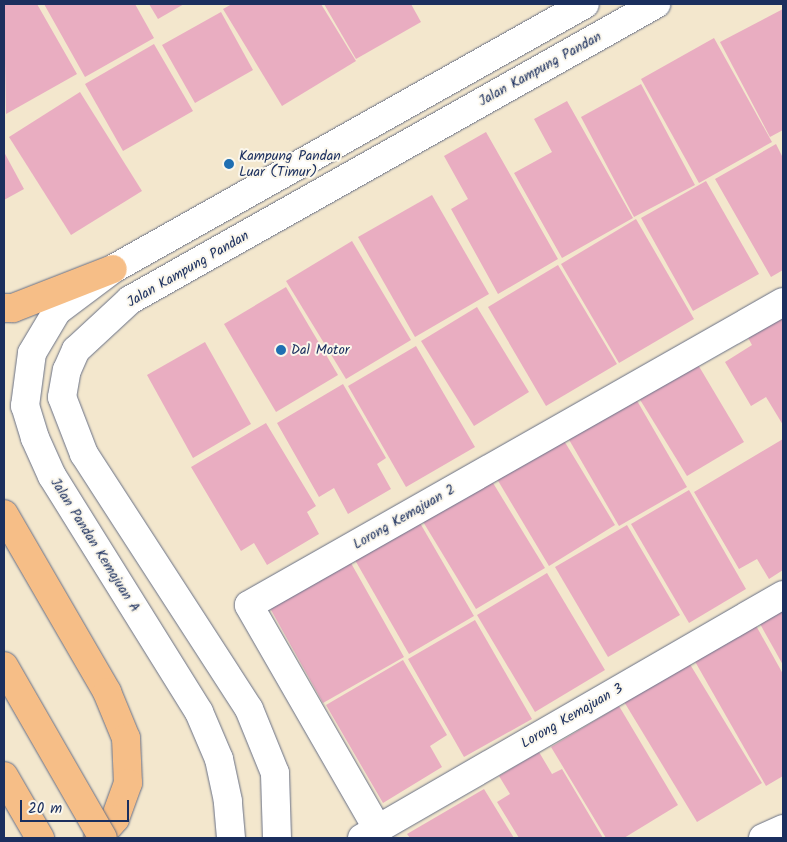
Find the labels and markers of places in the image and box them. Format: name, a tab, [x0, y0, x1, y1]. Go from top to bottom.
place label: Kampung Pandan Luar (Timur)	[239, 148, 341, 180]
marker: Kampung Pandan Luar (Timur)	[223, 158, 235, 170]
place label: Dal Motor	[291, 342, 349, 358]
marker: Dal Motor	[275, 344, 287, 356]

